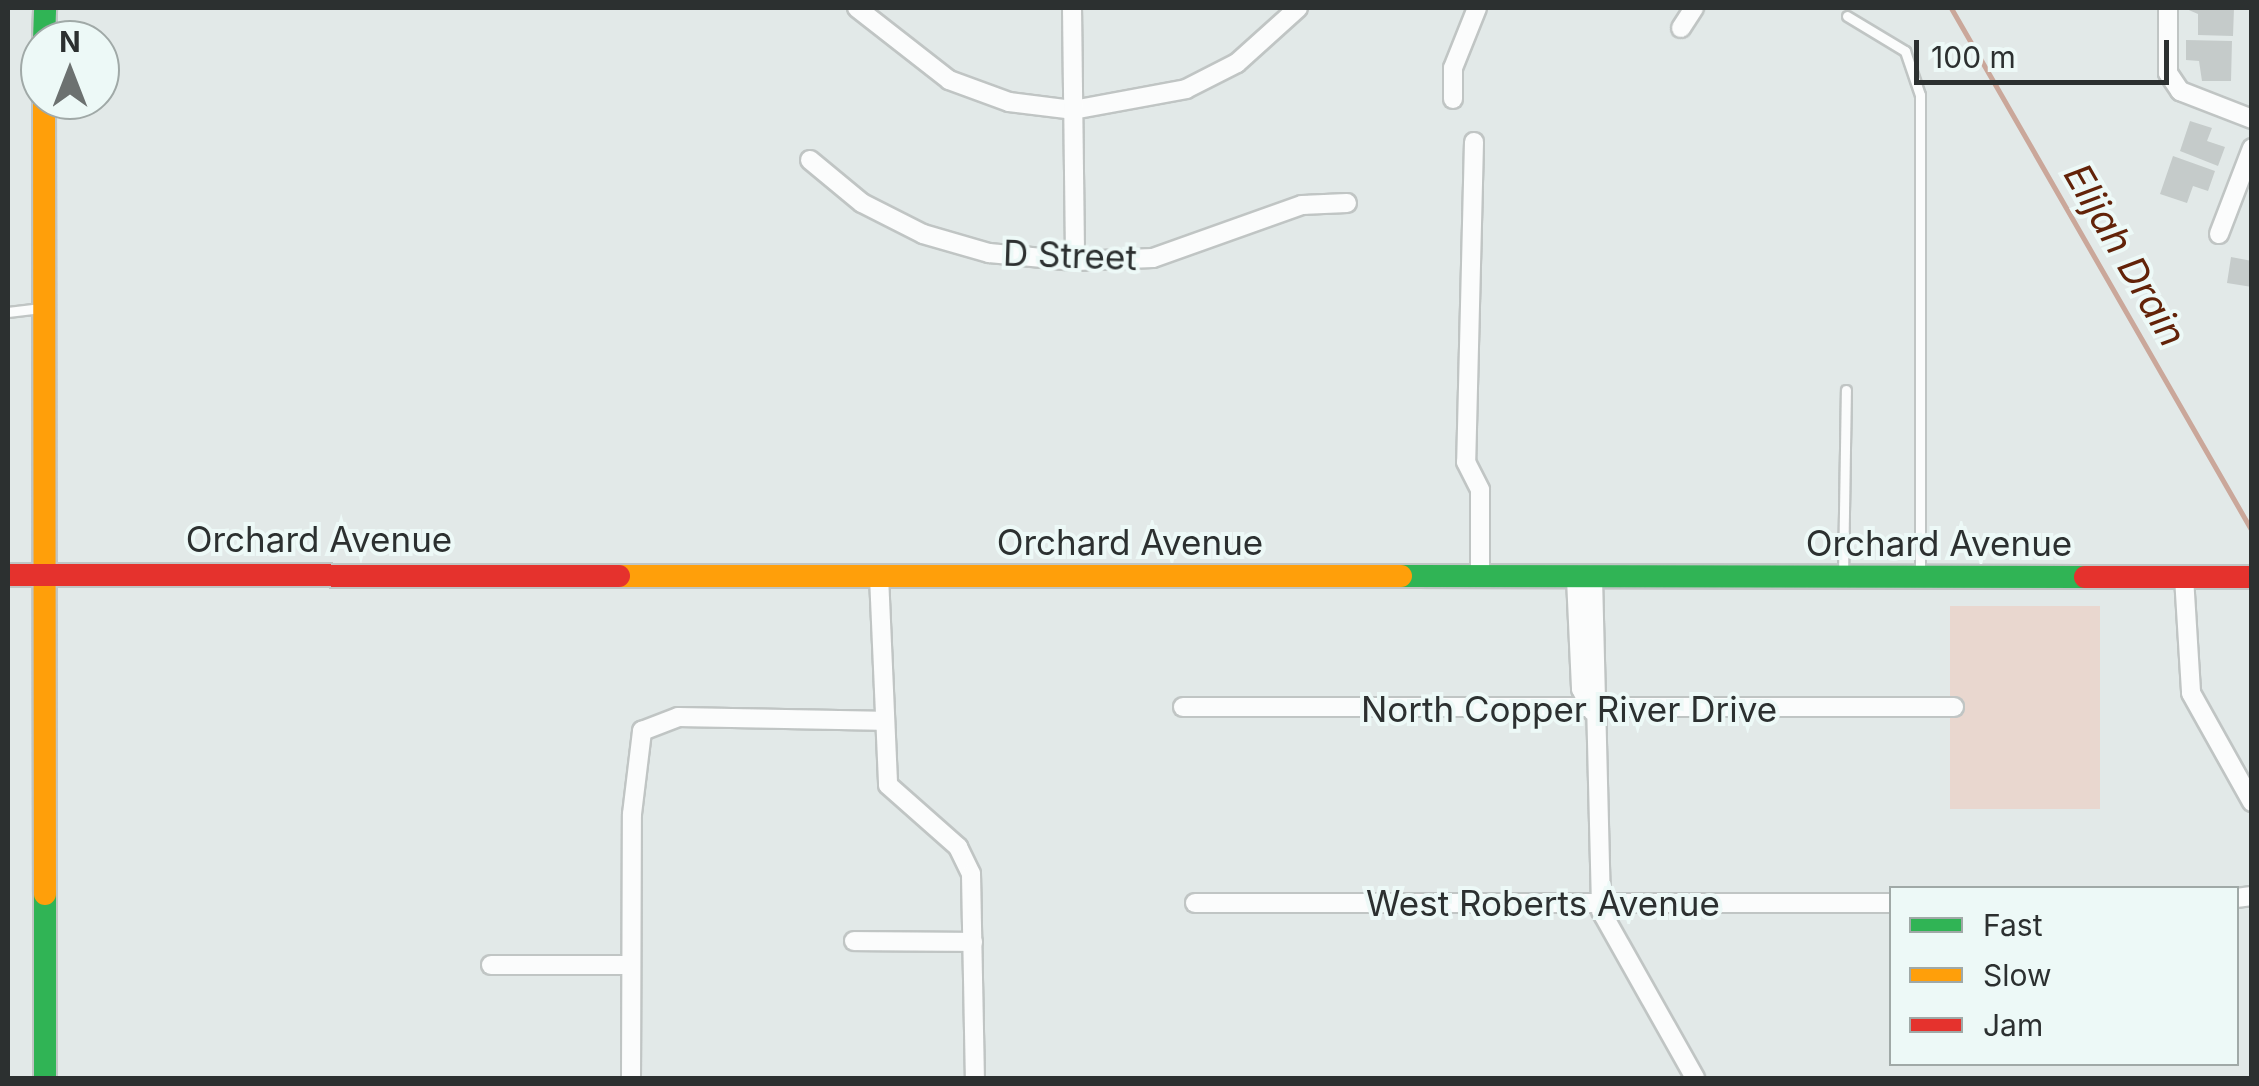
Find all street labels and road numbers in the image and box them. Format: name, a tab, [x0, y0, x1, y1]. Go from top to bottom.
street label: D Street	[1002, 232, 1138, 278]
street label: Orchard Avenue	[186, 518, 452, 560]
street label: Orchard Avenue	[997, 521, 1263, 563]
street label: Orchard Avenue	[1806, 522, 2072, 564]
street label: North Copper River Drive	[1361, 688, 1777, 730]
street label: West Roberts Avenue	[1366, 882, 1720, 924]

